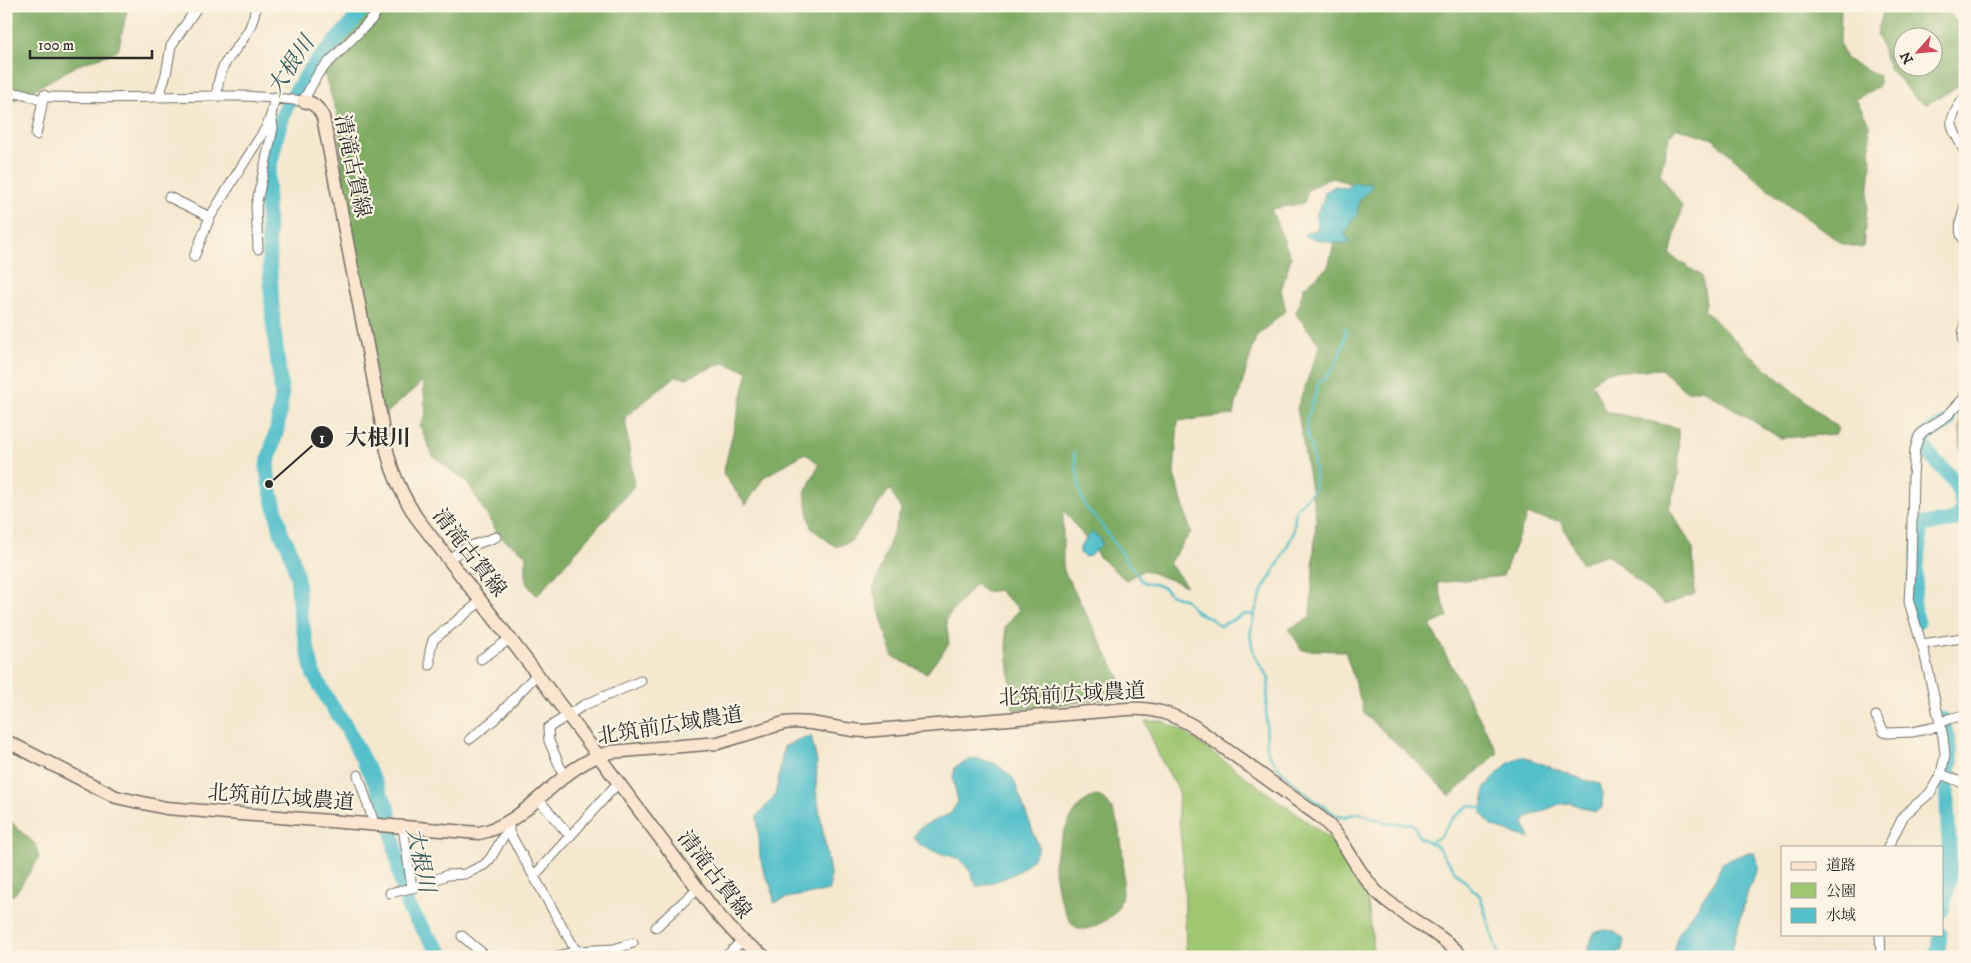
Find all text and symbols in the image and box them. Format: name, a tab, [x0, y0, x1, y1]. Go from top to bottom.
scale bar	[30, 28, 152, 60]
north arrow	[1894, 28, 1944, 78]
water label: 大根川	[261, 29, 322, 101]
text: 100 m	[38, 36, 74, 55]
text: N	[1896, 48, 1918, 67]
street label: 清滝古賀線	[328, 112, 376, 220]
callout: 大根川	[310, 419, 421, 456]
text: 大根川	[345, 425, 411, 452]
text: 1	[319, 429, 325, 448]
street label: 清滝古賀線	[426, 504, 512, 602]
street label: 北筑前広域農道	[998, 678, 1146, 712]
street label: 北筑前広域農道	[595, 702, 745, 750]
street label: 北筑前広域農道	[207, 780, 355, 816]
water label: 大根川	[400, 825, 440, 897]
street label: 清滝古賀線	[671, 826, 757, 924]
legend	[1781, 846, 1944, 936]
text: 道路	[1826, 856, 1856, 875]
text: 公園	[1826, 882, 1856, 901]
text: 水域	[1826, 906, 1856, 925]

